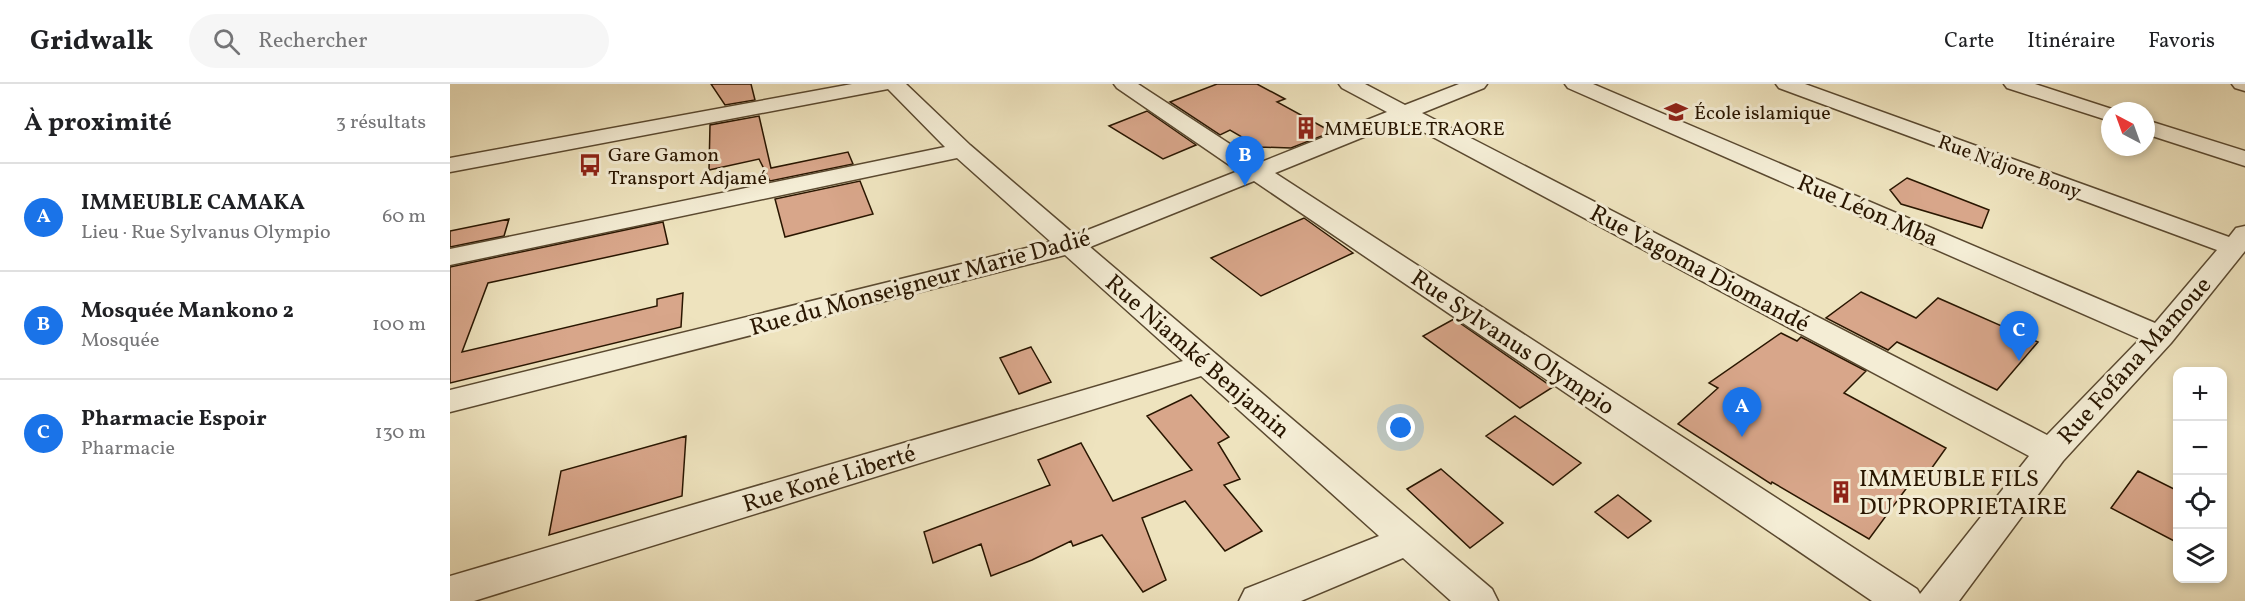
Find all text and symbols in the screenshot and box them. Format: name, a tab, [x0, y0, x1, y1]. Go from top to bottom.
search box	[189, 14, 609, 68]
text: Gridwalk	[30, 22, 153, 61]
icon: search	[210, 25, 243, 58]
text: Rechercher	[258, 26, 367, 57]
text: Carte	[1944, 27, 1994, 56]
text: Itinéraire	[2027, 27, 2115, 56]
text: Favoris	[2148, 27, 2215, 56]
school or university icon: École islamique	[1663, 99, 1689, 125]
place label: École islamique	[1694, 100, 1831, 128]
north arrow	[2101, 102, 2155, 156]
text: À proximité	[24, 105, 172, 141]
text: 3 résultats	[336, 109, 426, 137]
building icon: MMEUBLE TRAORE	[1293, 115, 1319, 141]
place label: MMEUBLE TRAORE	[1324, 116, 1505, 144]
street label: Rue N'djore Bony	[1934, 129, 2085, 207]
pin: B	[1226, 136, 1264, 186]
place label: Gare Gamon Transport Adjamé	[608, 142, 767, 193]
bus stop icon: Gare Gamon Transport Adjamé	[577, 152, 603, 178]
street label: Rue Léon Mba	[1791, 167, 1943, 257]
text: IMMEUBLE CAMAKA	[81, 188, 305, 219]
street label: Rue Vagoma Diomandé	[1583, 197, 1815, 342]
text: A	[36, 203, 51, 231]
text: 60 m	[382, 203, 426, 231]
text: Lieu · Rue Sylvanus Olympio	[81, 219, 331, 247]
street label: Rue du Monseigneur Marie Dadié	[746, 222, 1095, 346]
street label: Rue Sylvanus Olympio	[1403, 263, 1621, 425]
street label: Rue Niamké Benjamin	[1097, 267, 1297, 448]
street label: Rue Fofana Mamoue	[2051, 270, 2220, 453]
text: Mosquée Mankono 2	[81, 296, 294, 327]
text: B	[37, 311, 50, 339]
text: 100 m	[372, 311, 426, 339]
pin: C	[2000, 312, 2038, 361]
text: Mosquée	[81, 327, 160, 355]
map controls	[2173, 367, 2227, 583]
button: +	[2173, 367, 2227, 421]
pin: A	[1722, 388, 1762, 437]
text: Pharmacie Espoir	[81, 404, 267, 435]
your location	[1386, 413, 1415, 442]
text: C	[37, 419, 50, 447]
text: 130 m	[375, 419, 426, 447]
button: −	[2173, 421, 2227, 475]
text: Pharmacie	[81, 435, 175, 463]
street label: Rue Koné Liberté	[739, 437, 920, 522]
place label: IMMEUBLE FILS DU PROPRIETAIRE	[1859, 463, 2067, 525]
button: locate	[2173, 475, 2227, 529]
building icon: IMMEUBLE FILS DU PROPRIETAIRE	[1828, 479, 1854, 505]
button: layers	[2173, 529, 2227, 583]

